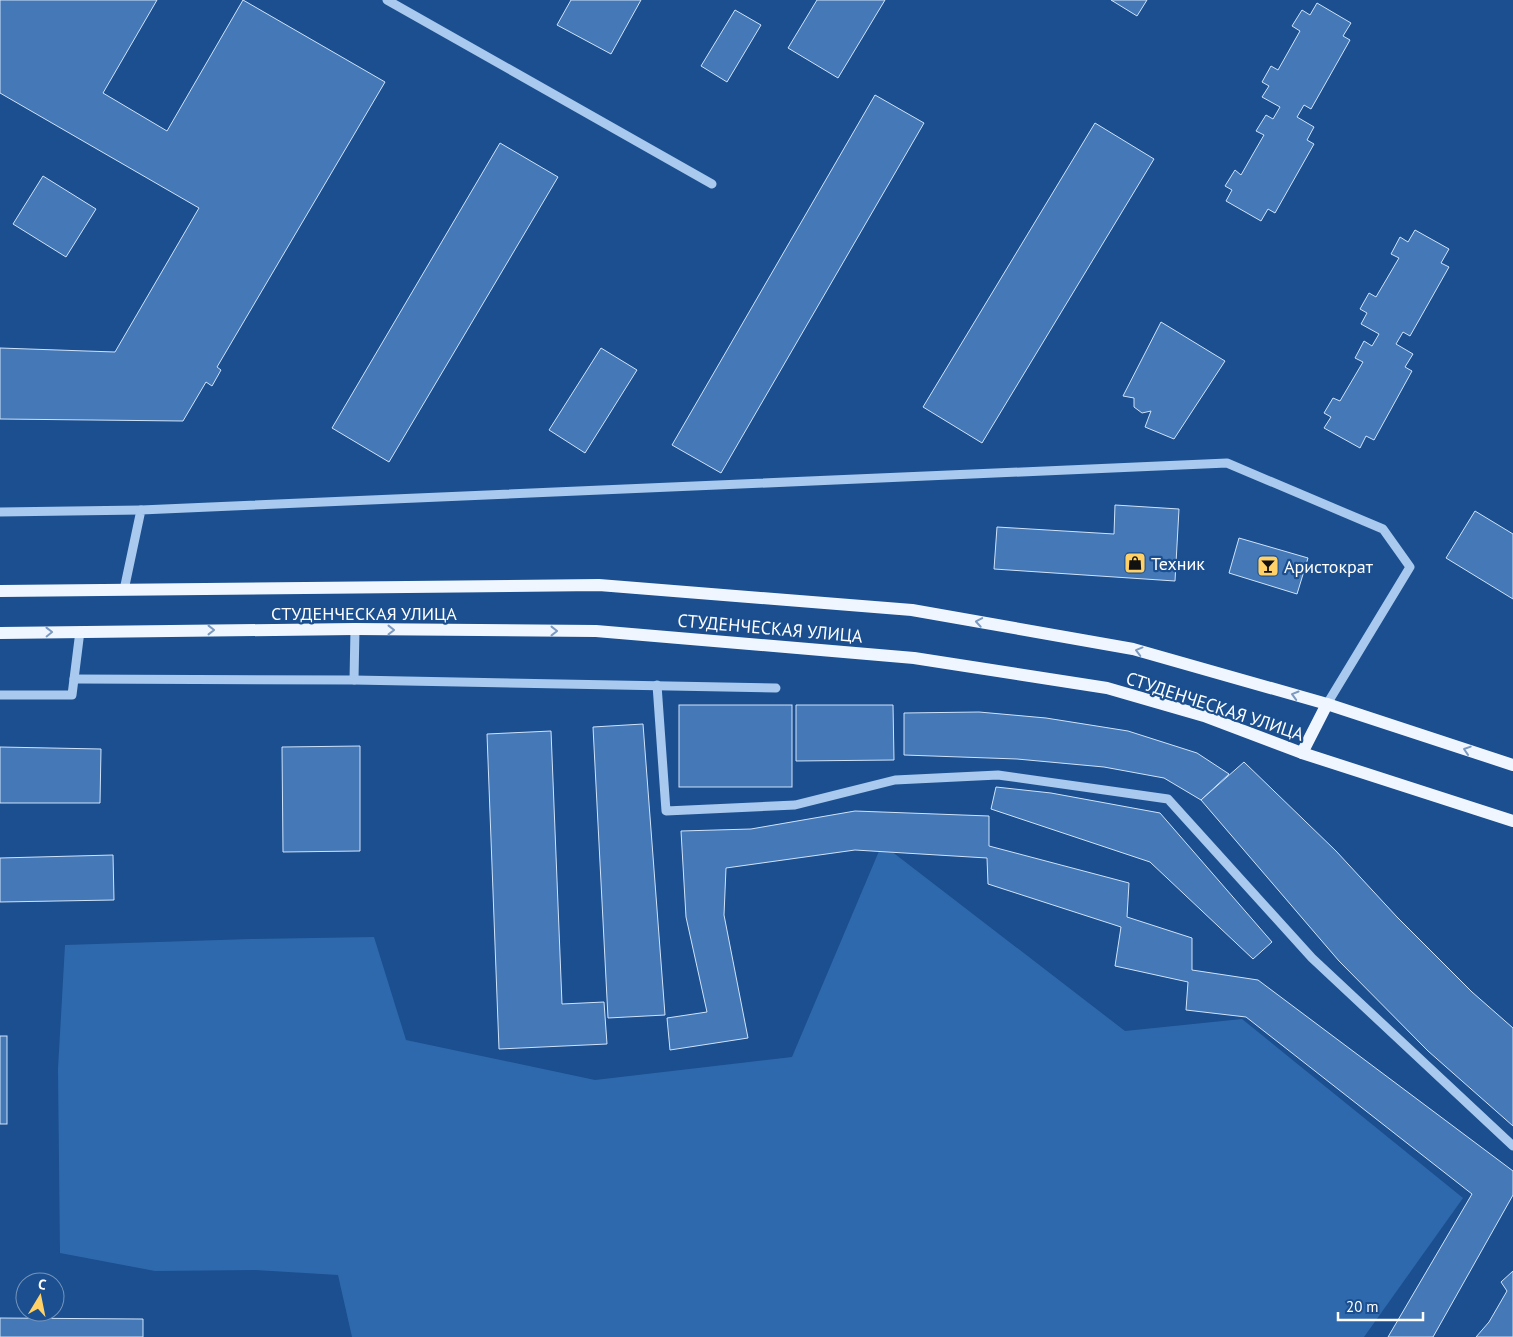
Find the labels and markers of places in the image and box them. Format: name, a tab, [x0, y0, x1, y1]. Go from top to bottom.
shop icon: Техник	[1123, 551, 1147, 575]
place label: Техник	[1151, 552, 1205, 575]
bar icon: Аристократ	[1256, 554, 1280, 578]
place label: Аристократ	[1284, 555, 1374, 578]

